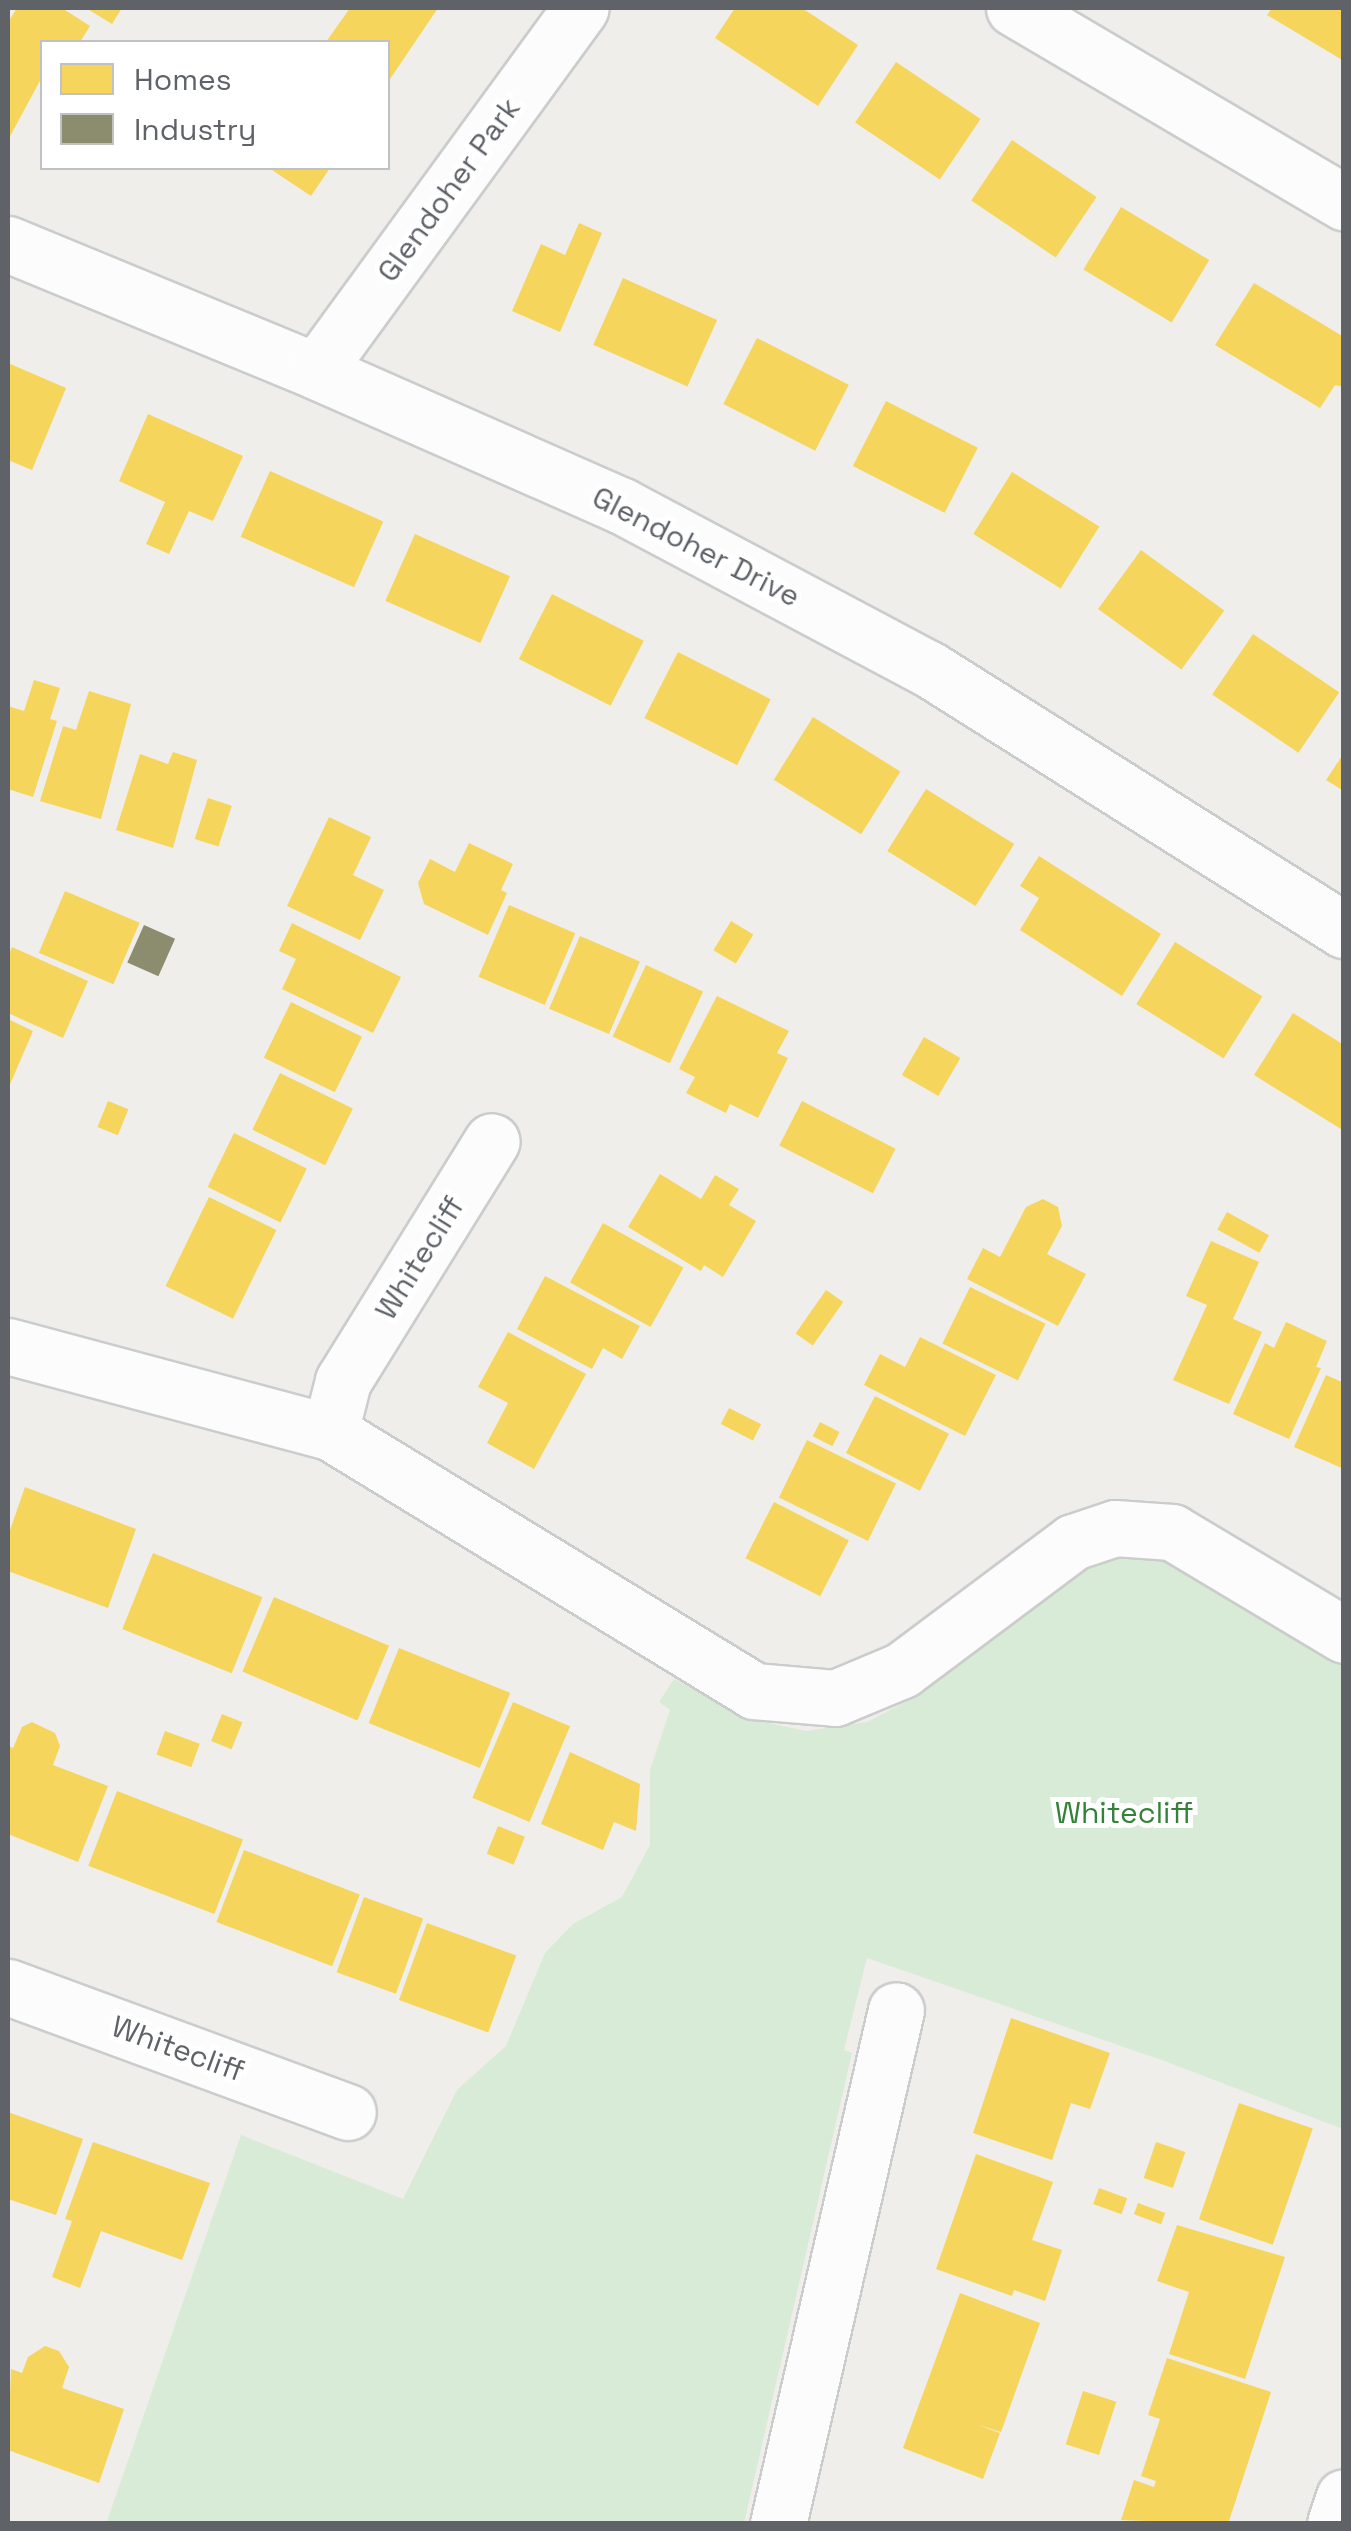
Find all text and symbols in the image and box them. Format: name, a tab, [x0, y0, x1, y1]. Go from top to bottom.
legend	[40, 40, 390, 170]
text: Homes	[134, 60, 232, 99]
street label: Glendoher Park	[370, 91, 528, 289]
text: Industry	[134, 110, 256, 149]
street label: Glendoher Drive	[586, 479, 806, 615]
street label: Whitecliff	[368, 1190, 472, 1326]
park label: Whitecliff	[1055, 1795, 1193, 1831]
street label: Whitecliff	[107, 2008, 249, 2090]

